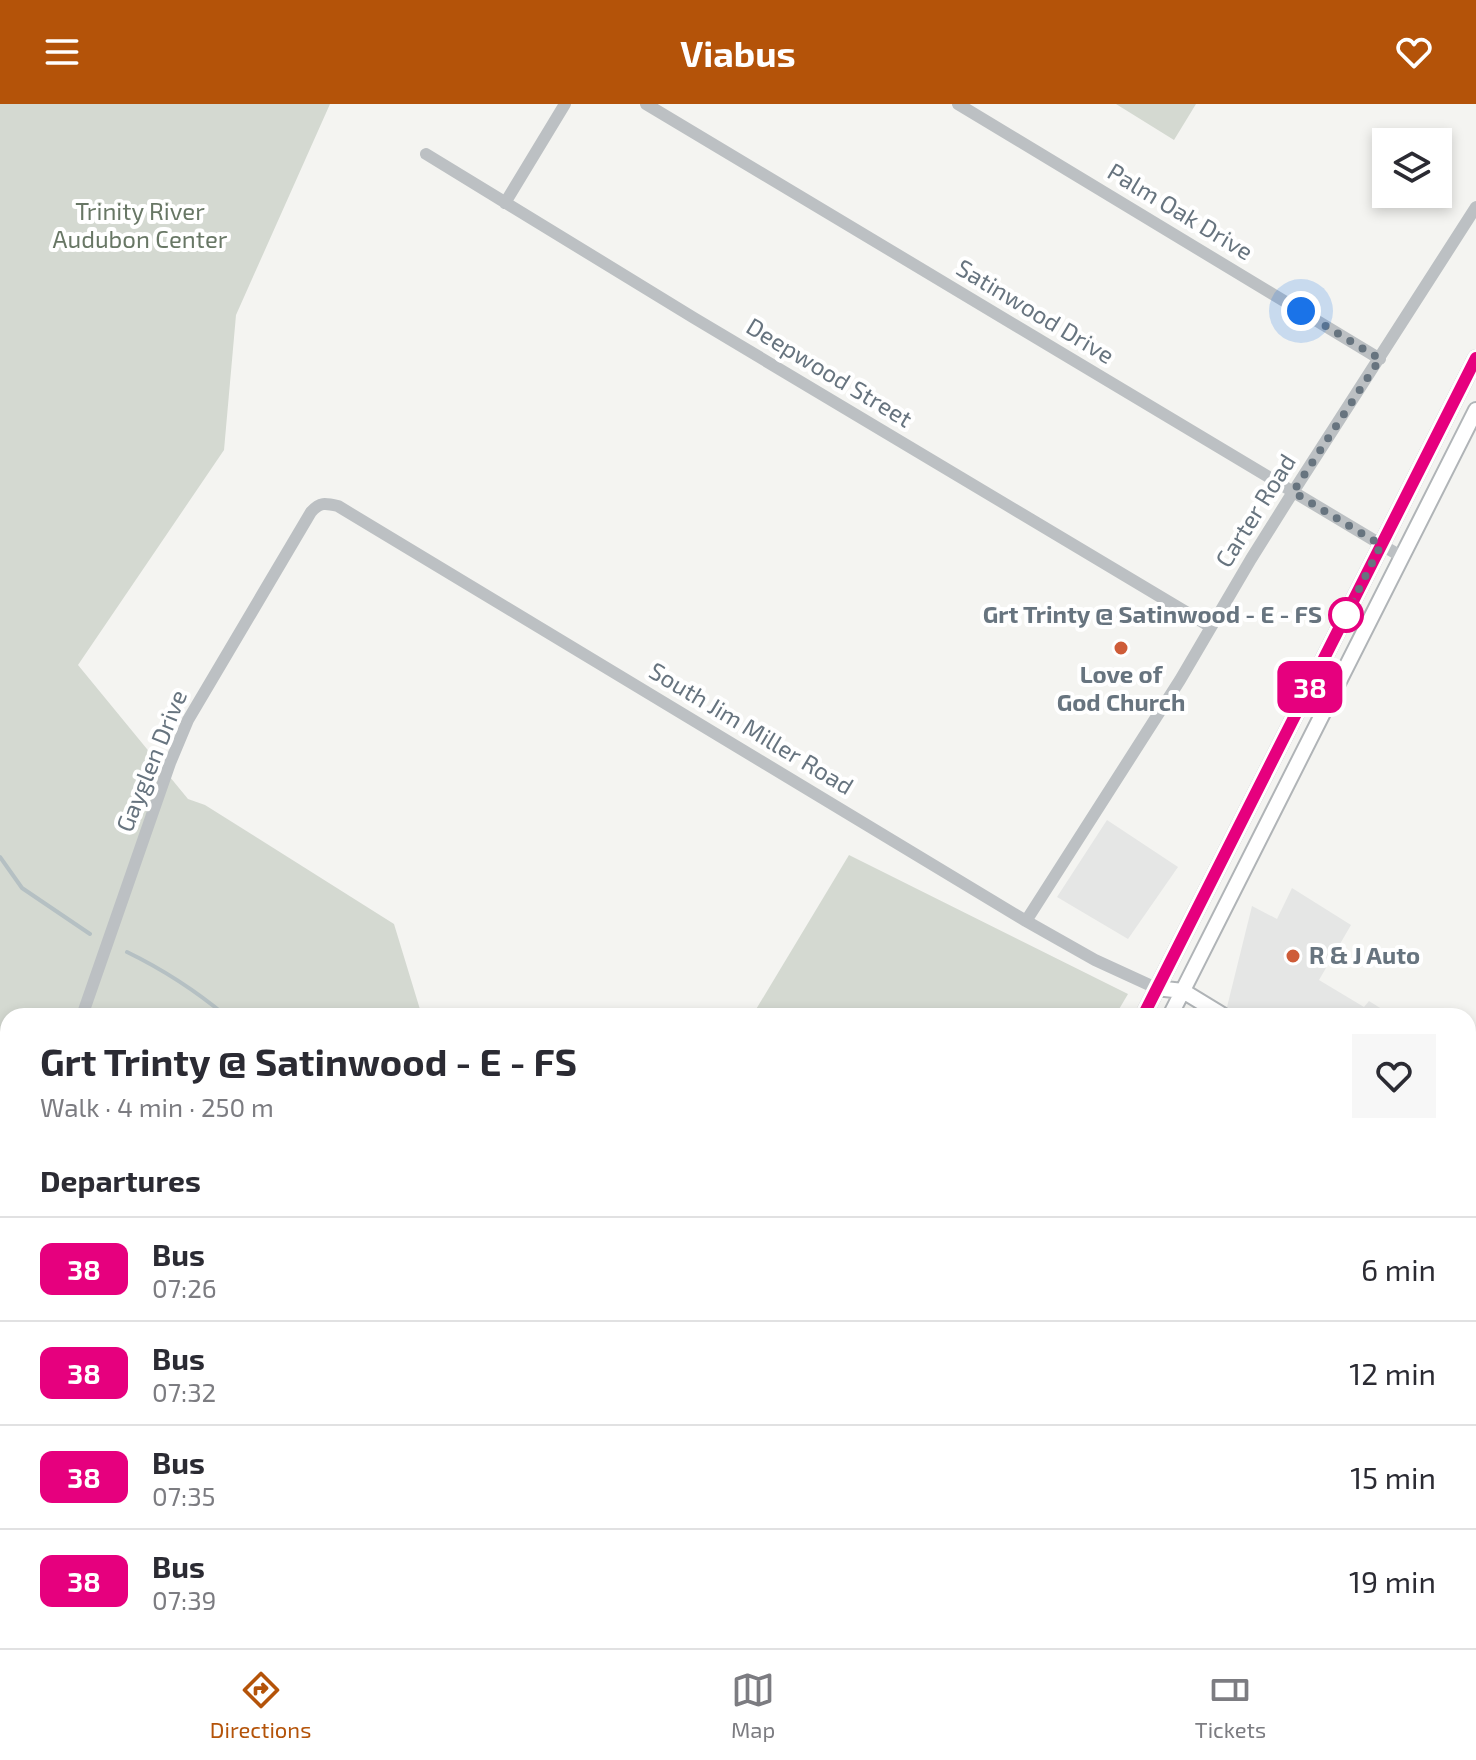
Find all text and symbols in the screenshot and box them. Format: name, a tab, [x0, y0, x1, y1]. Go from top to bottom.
icon: menu	[40, 30, 84, 74]
icon: heart	[1392, 30, 1436, 74]
text: Viabus	[680, 31, 796, 74]
map controls	[1372, 128, 1452, 208]
button: layers	[1372, 128, 1452, 208]
street label: Palm Oak Drive	[1103, 156, 1259, 265]
park label: Trinity River Audubon Center	[53, 196, 228, 253]
street label: Satinwood Drive	[952, 252, 1120, 369]
your location	[1281, 291, 1321, 331]
street label: Deepwood Street	[742, 311, 918, 433]
street label: Carter Road	[1208, 448, 1301, 572]
marker: Grt Trinty @ Satinwood - E - FS	[1329, 598, 1363, 632]
place label: Grt Trinty @ Satinwood - E - FS	[983, 599, 1322, 628]
marker: Love of God Church	[1112, 639, 1130, 657]
street label: South Jim Miller Road	[644, 655, 859, 800]
place label: Love of God Church	[1057, 659, 1185, 716]
line badge: 38	[1274, 661, 1346, 713]
text: 38	[1293, 670, 1327, 704]
street label: Gayglen Drive	[109, 685, 192, 836]
place label: R & J Auto	[1309, 940, 1420, 969]
marker: R & J Auto	[1284, 947, 1302, 965]
button: heart	[1352, 1034, 1436, 1118]
text: Grt Trinty @ Satinwood - E - FS	[40, 1038, 577, 1084]
text: Walk · 4 min · 250 m	[40, 1091, 274, 1122]
text: Departures	[40, 1162, 201, 1198]
text: Bus	[152, 1236, 205, 1272]
text: 6 min	[1361, 1251, 1436, 1287]
text: 38	[67, 1252, 101, 1286]
text: 07:26	[152, 1272, 217, 1303]
text: Bus	[152, 1340, 205, 1376]
text: 12 min	[1349, 1355, 1436, 1391]
text: 38	[67, 1356, 101, 1390]
text: 07:32	[152, 1376, 216, 1407]
text: Bus	[152, 1444, 205, 1480]
text: 15 min	[1350, 1459, 1436, 1495]
text: 38	[67, 1460, 101, 1494]
text: 07:35	[152, 1480, 216, 1511]
text: Bus	[152, 1548, 205, 1584]
text: 19 min	[1349, 1563, 1436, 1599]
text: 38	[67, 1564, 101, 1598]
text: 07:39	[152, 1584, 216, 1615]
tab: Directions	[210, 1668, 311, 1742]
tab: Map	[731, 1668, 775, 1742]
tab: Tickets	[1195, 1668, 1266, 1742]

